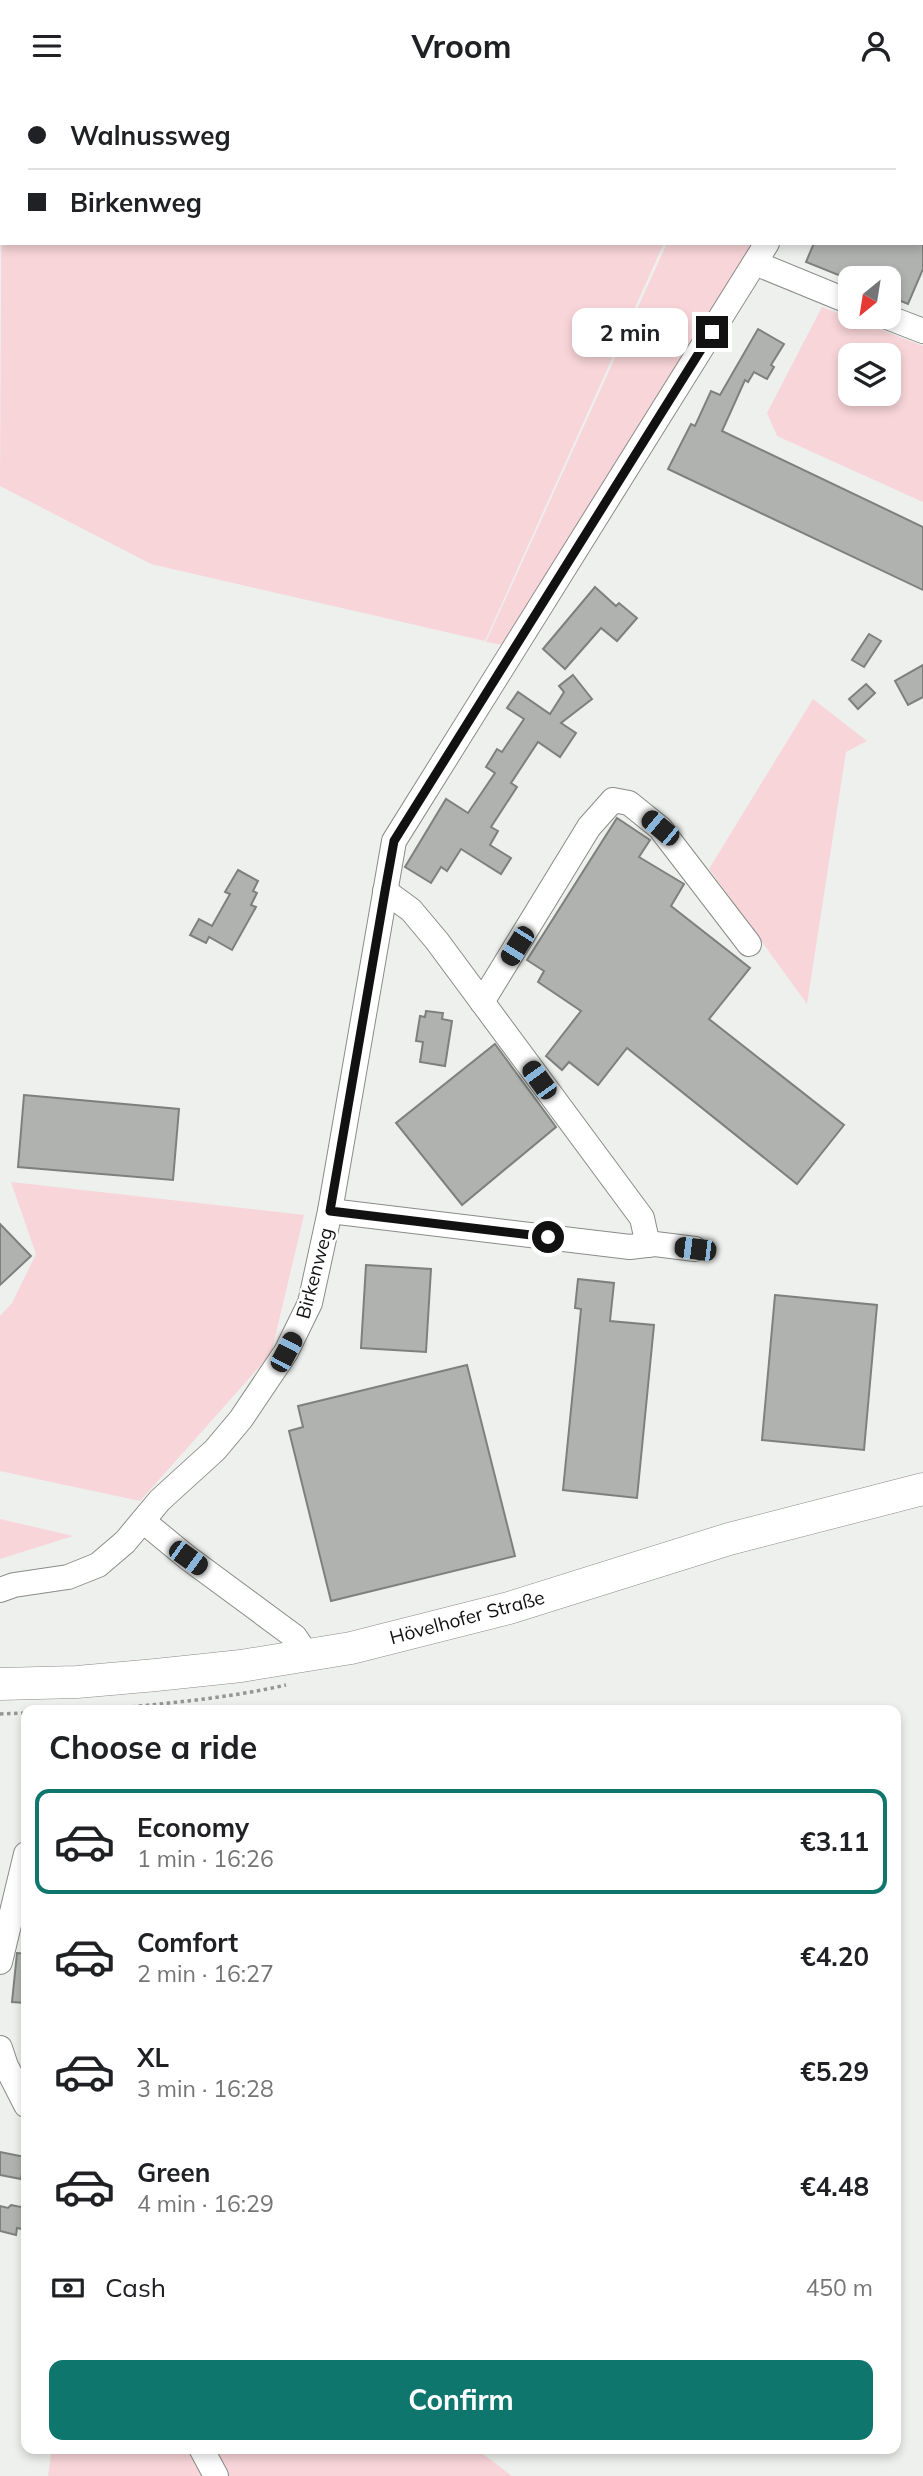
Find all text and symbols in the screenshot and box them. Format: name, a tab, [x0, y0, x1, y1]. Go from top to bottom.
text: Vroom	[411, 26, 512, 66]
icon: menu	[28, 27, 66, 65]
icon: person	[857, 27, 895, 65]
text: Walnussweg	[70, 119, 231, 152]
text: Birkenweg	[70, 186, 202, 219]
north arrow	[838, 266, 901, 329]
map controls	[838, 266, 901, 406]
callout: 2 min	[572, 307, 688, 357]
route end	[696, 316, 728, 348]
text: 2 min	[600, 318, 660, 347]
button: layers	[838, 343, 901, 406]
car	[638, 806, 683, 850]
car	[497, 923, 538, 969]
car	[519, 1057, 560, 1103]
route start	[532, 1221, 564, 1253]
street label: Birkenweg	[290, 1225, 338, 1321]
car	[673, 1236, 718, 1262]
car	[267, 1329, 306, 1375]
car	[165, 1537, 212, 1579]
street label: Hövelhofer Straße	[387, 1585, 547, 1649]
text: Choose a ride	[49, 1727, 257, 1767]
icon: car	[53, 1810, 116, 1873]
text: Economy	[137, 1811, 249, 1844]
text: €3.11	[800, 1825, 869, 1858]
text: 1 min · 16:26	[137, 1844, 274, 1873]
icon: car	[53, 1925, 116, 1988]
text: Comfort	[137, 1926, 238, 1959]
text: €4.20	[800, 1940, 869, 1973]
text: 2 min · 16:27	[137, 1959, 274, 1988]
icon: car	[53, 2040, 116, 2103]
text: XL	[137, 2041, 169, 2074]
text: €5.29	[800, 2055, 869, 2088]
text: 3 min · 16:28	[137, 2074, 274, 2103]
icon: car	[53, 2155, 116, 2218]
text: Green	[137, 2156, 210, 2189]
text: €4.48	[800, 2170, 869, 2203]
text: 4 min · 16:29	[137, 2189, 274, 2218]
icon: cash	[49, 2269, 87, 2307]
text: Cash	[105, 2271, 166, 2304]
text: 450 m	[805, 2273, 873, 2302]
button: Confirm	[49, 2360, 873, 2440]

